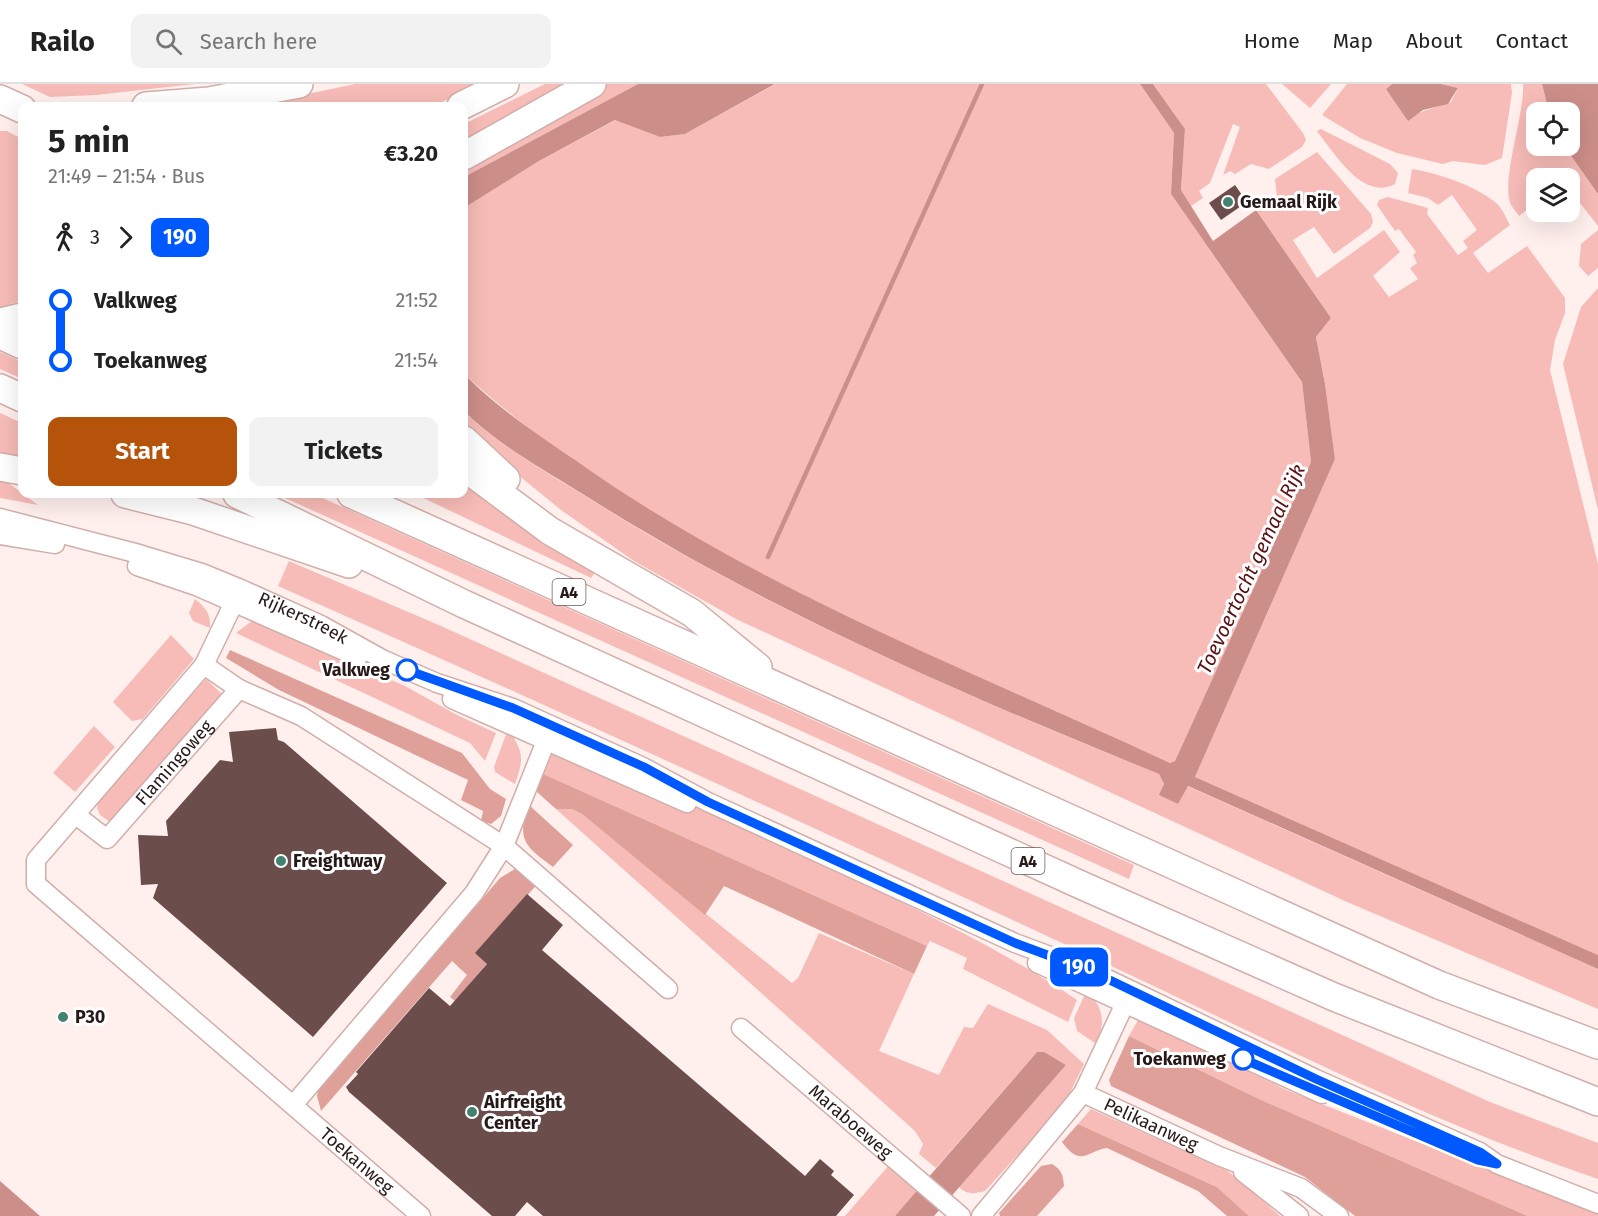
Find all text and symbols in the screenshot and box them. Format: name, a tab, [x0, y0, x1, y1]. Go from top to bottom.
search box	[131, 14, 551, 68]
text: Railo	[30, 25, 95, 58]
icon: search	[152, 25, 185, 58]
text: Search here	[200, 28, 317, 55]
text: Home	[1244, 28, 1300, 54]
text: Map	[1333, 28, 1373, 54]
text: About	[1406, 28, 1463, 54]
text: Contact	[1496, 28, 1568, 54]
map controls	[1526, 102, 1580, 222]
button: locate	[1526, 102, 1580, 156]
text: 5 min	[48, 121, 130, 161]
text: €3.20	[384, 140, 438, 167]
text: 21:49 – 21:54 · Bus	[48, 164, 205, 188]
button: layers	[1526, 168, 1580, 222]
place label: Gemaal Rijk	[1240, 191, 1338, 213]
marker: Gemaal Rijk	[1221, 195, 1235, 209]
icon: walk	[48, 221, 81, 254]
icon: forward	[109, 221, 142, 254]
text: 190	[163, 224, 197, 250]
text: 3	[90, 225, 100, 249]
text: Valkweg	[94, 287, 177, 314]
text: 21:52	[395, 288, 438, 312]
text: Toekanweg	[94, 347, 207, 374]
text: 21:54	[394, 348, 438, 372]
button: Start	[48, 417, 237, 486]
button: Tickets	[249, 417, 438, 486]
water label: Toevoertocht gemaal Rijk	[1192, 460, 1310, 678]
road number: A4	[552, 579, 586, 605]
street label: Rijkerstreek	[255, 587, 352, 649]
place label: Valkweg	[321, 659, 390, 681]
marker: Valkweg	[396, 659, 418, 681]
street label: Flamingoweg	[131, 715, 218, 810]
road number: A4	[1012, 848, 1044, 874]
place label: Freightway	[293, 850, 383, 872]
marker: Freightway	[274, 854, 288, 868]
line badge: 190	[1044, 948, 1114, 986]
text: 190	[1062, 954, 1096, 980]
place label: P30	[75, 1006, 105, 1028]
marker: P30	[56, 1010, 70, 1024]
place label: Toekanweg	[1134, 1048, 1226, 1070]
marker: Toekanweg	[1232, 1048, 1254, 1070]
street label: Maraboeweg	[804, 1080, 897, 1164]
place label: Airfreight Center	[483, 1091, 563, 1134]
street label: Pelikaanweg	[1101, 1093, 1202, 1156]
marker: Airfreight Center	[465, 1105, 479, 1119]
street label: Toekanweg	[316, 1123, 399, 1199]

